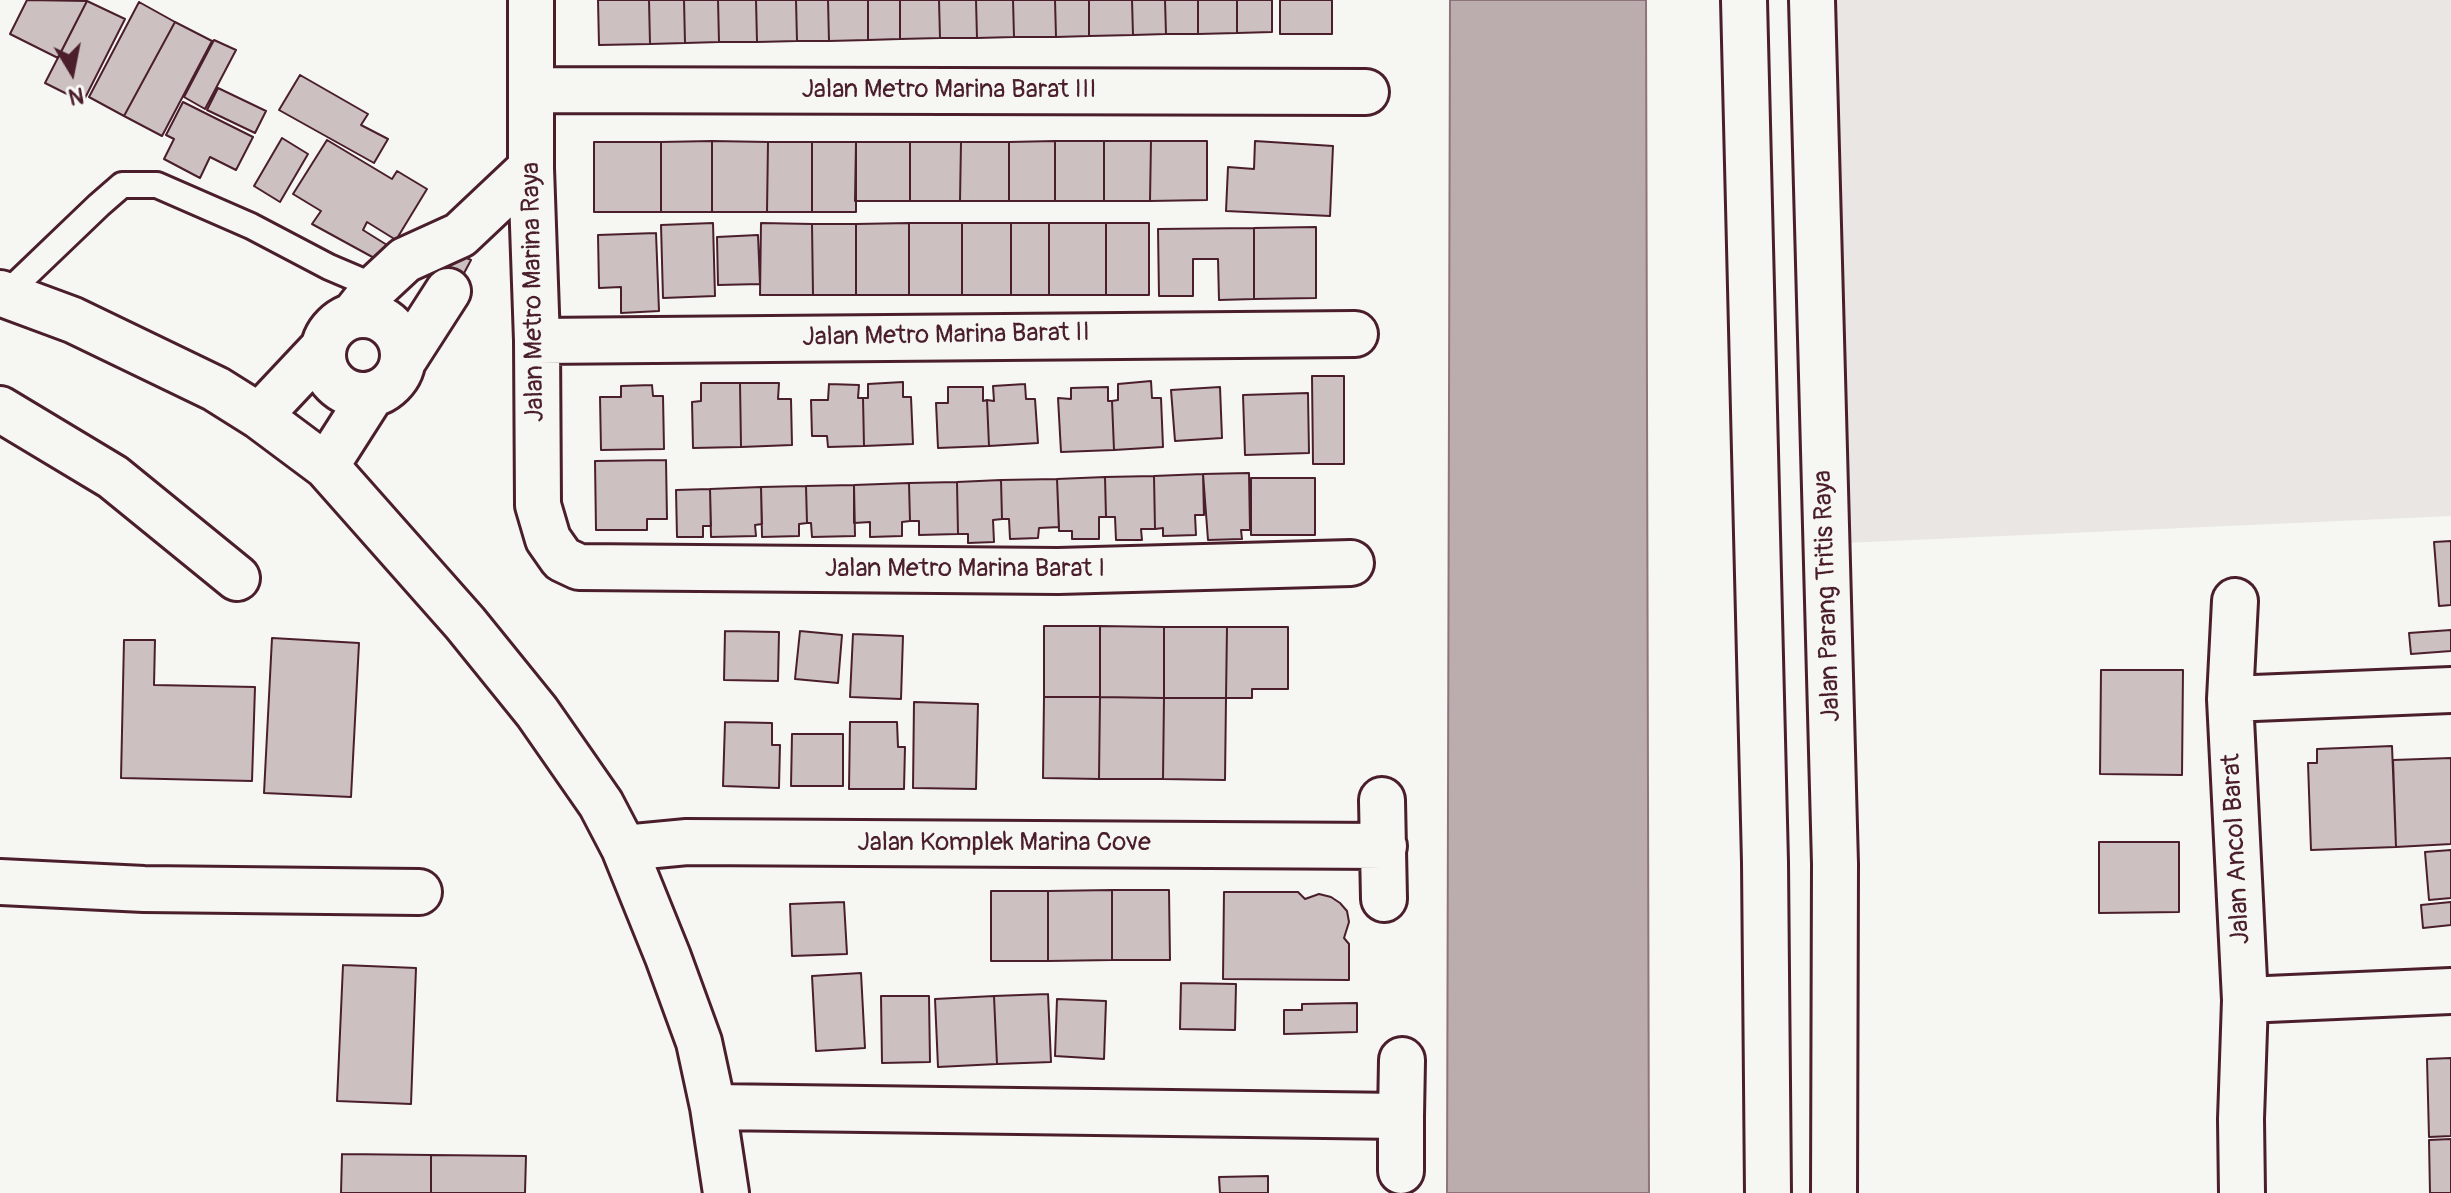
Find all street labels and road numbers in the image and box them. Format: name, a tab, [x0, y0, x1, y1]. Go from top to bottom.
street label: Jalan Metro Marina Barat III	[801, 74, 1097, 106]
street label: Jalan Metro Marina Raya	[516, 162, 552, 422]
street label: Jalan Metro Marina Barat II	[802, 318, 1090, 354]
street label: Jalan Parang Tritis Raya	[1808, 469, 1848, 723]
street label: Jalan Metro Marina Barat I	[825, 553, 1105, 585]
street label: Jalan Ancol Barat	[2216, 753, 2258, 945]
street label: Jalan Komplek Marina Cove	[857, 827, 1151, 859]

